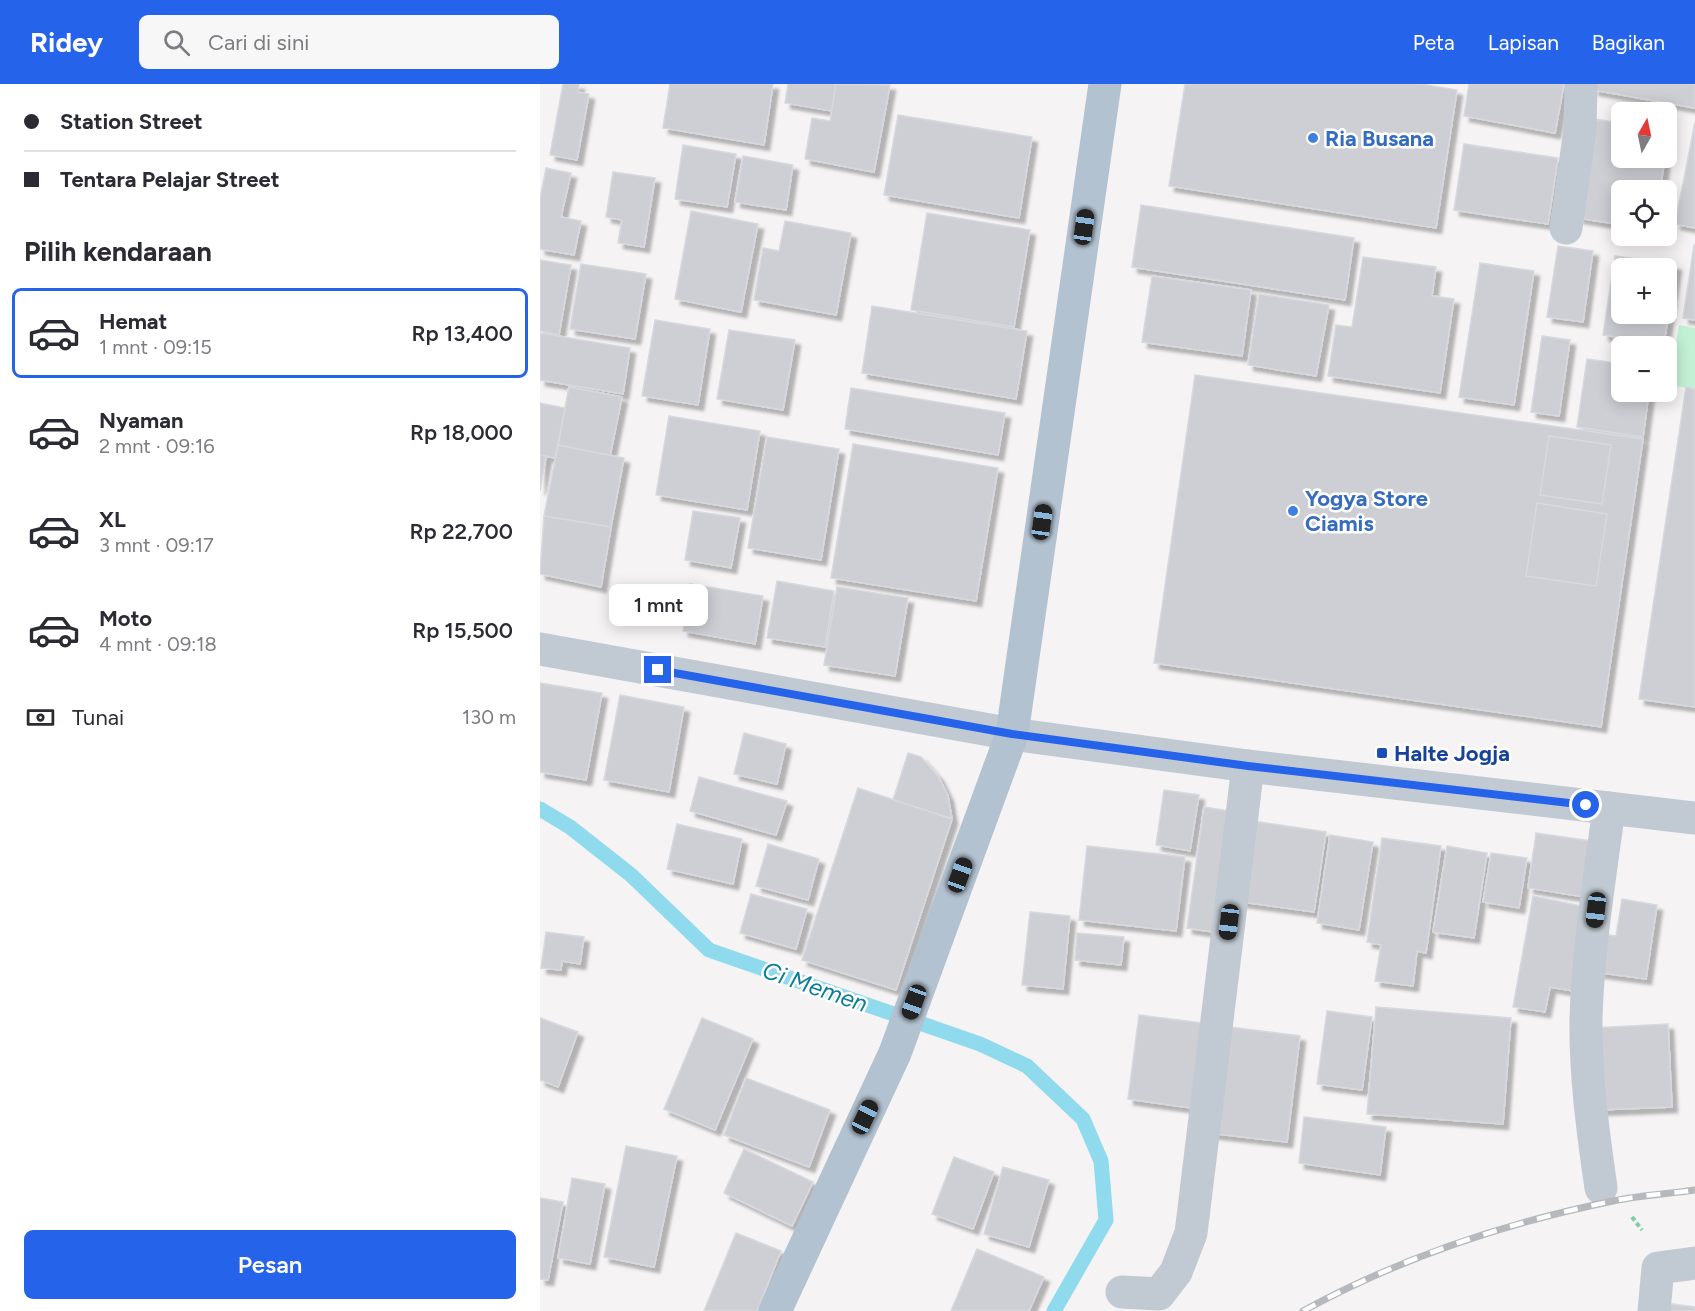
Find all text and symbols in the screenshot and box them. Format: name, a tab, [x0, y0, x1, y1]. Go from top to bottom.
search box	[139, 15, 559, 69]
text: Ridey	[30, 25, 103, 59]
icon: search	[160, 26, 193, 59]
text: Cari di sini	[208, 29, 309, 56]
text: Peta	[1413, 30, 1455, 55]
text: Lapisan	[1488, 30, 1559, 55]
text: Bagikan	[1592, 30, 1665, 55]
north arrow	[1611, 102, 1677, 168]
map controls	[1611, 102, 1677, 402]
text: Station Street	[60, 108, 203, 135]
place label: Ria Busana	[1325, 125, 1434, 152]
marker: Ria Busana	[1306, 131, 1320, 145]
text: Tentara Pelajar Street	[60, 166, 280, 193]
button: locate	[1611, 180, 1677, 246]
car	[1073, 208, 1095, 246]
text: Pilih kendaraan	[24, 235, 212, 268]
button: +	[1611, 258, 1677, 324]
icon: car	[27, 306, 81, 360]
text: Hemat	[99, 308, 167, 335]
text: Rp 13,400	[412, 320, 513, 347]
text: 1 mnt · 09:15	[99, 335, 212, 359]
button: −	[1611, 336, 1677, 402]
icon: car	[27, 405, 81, 459]
text: Nyaman	[99, 407, 183, 434]
text: Rp 18,000	[410, 419, 513, 446]
text: 2 mnt · 09:16	[99, 434, 215, 458]
place label: Yogya Store Ciamis	[1305, 485, 1428, 537]
car	[1031, 503, 1053, 541]
icon: car	[27, 504, 81, 558]
marker: Yogya Store Ciamis	[1286, 504, 1300, 518]
text: XL	[99, 506, 126, 533]
text: Rp 22,700	[410, 518, 513, 545]
text: 3 mnt · 09:17	[99, 533, 214, 557]
callout: 1 mnt	[608, 583, 708, 625]
text: 1 mnt	[634, 593, 683, 617]
icon: car	[27, 603, 81, 657]
text: Moto	[99, 605, 152, 632]
text: Rp 15,500	[412, 617, 513, 644]
text: 4 mnt · 09:18	[99, 632, 217, 656]
route end	[644, 656, 671, 683]
icon: cash	[24, 701, 57, 734]
text: Tunai	[72, 704, 124, 731]
text: 130 m	[462, 705, 516, 729]
place label: Halte Jogja	[1394, 740, 1510, 767]
marker: Halte Jogja	[1375, 746, 1389, 760]
route start	[1572, 791, 1599, 818]
car	[945, 855, 975, 895]
car	[1585, 891, 1607, 929]
car	[1218, 903, 1240, 941]
water label: Ci Memen	[759, 955, 872, 1018]
car	[899, 982, 929, 1022]
car	[849, 1097, 881, 1137]
button: Pesan	[24, 1230, 516, 1299]

